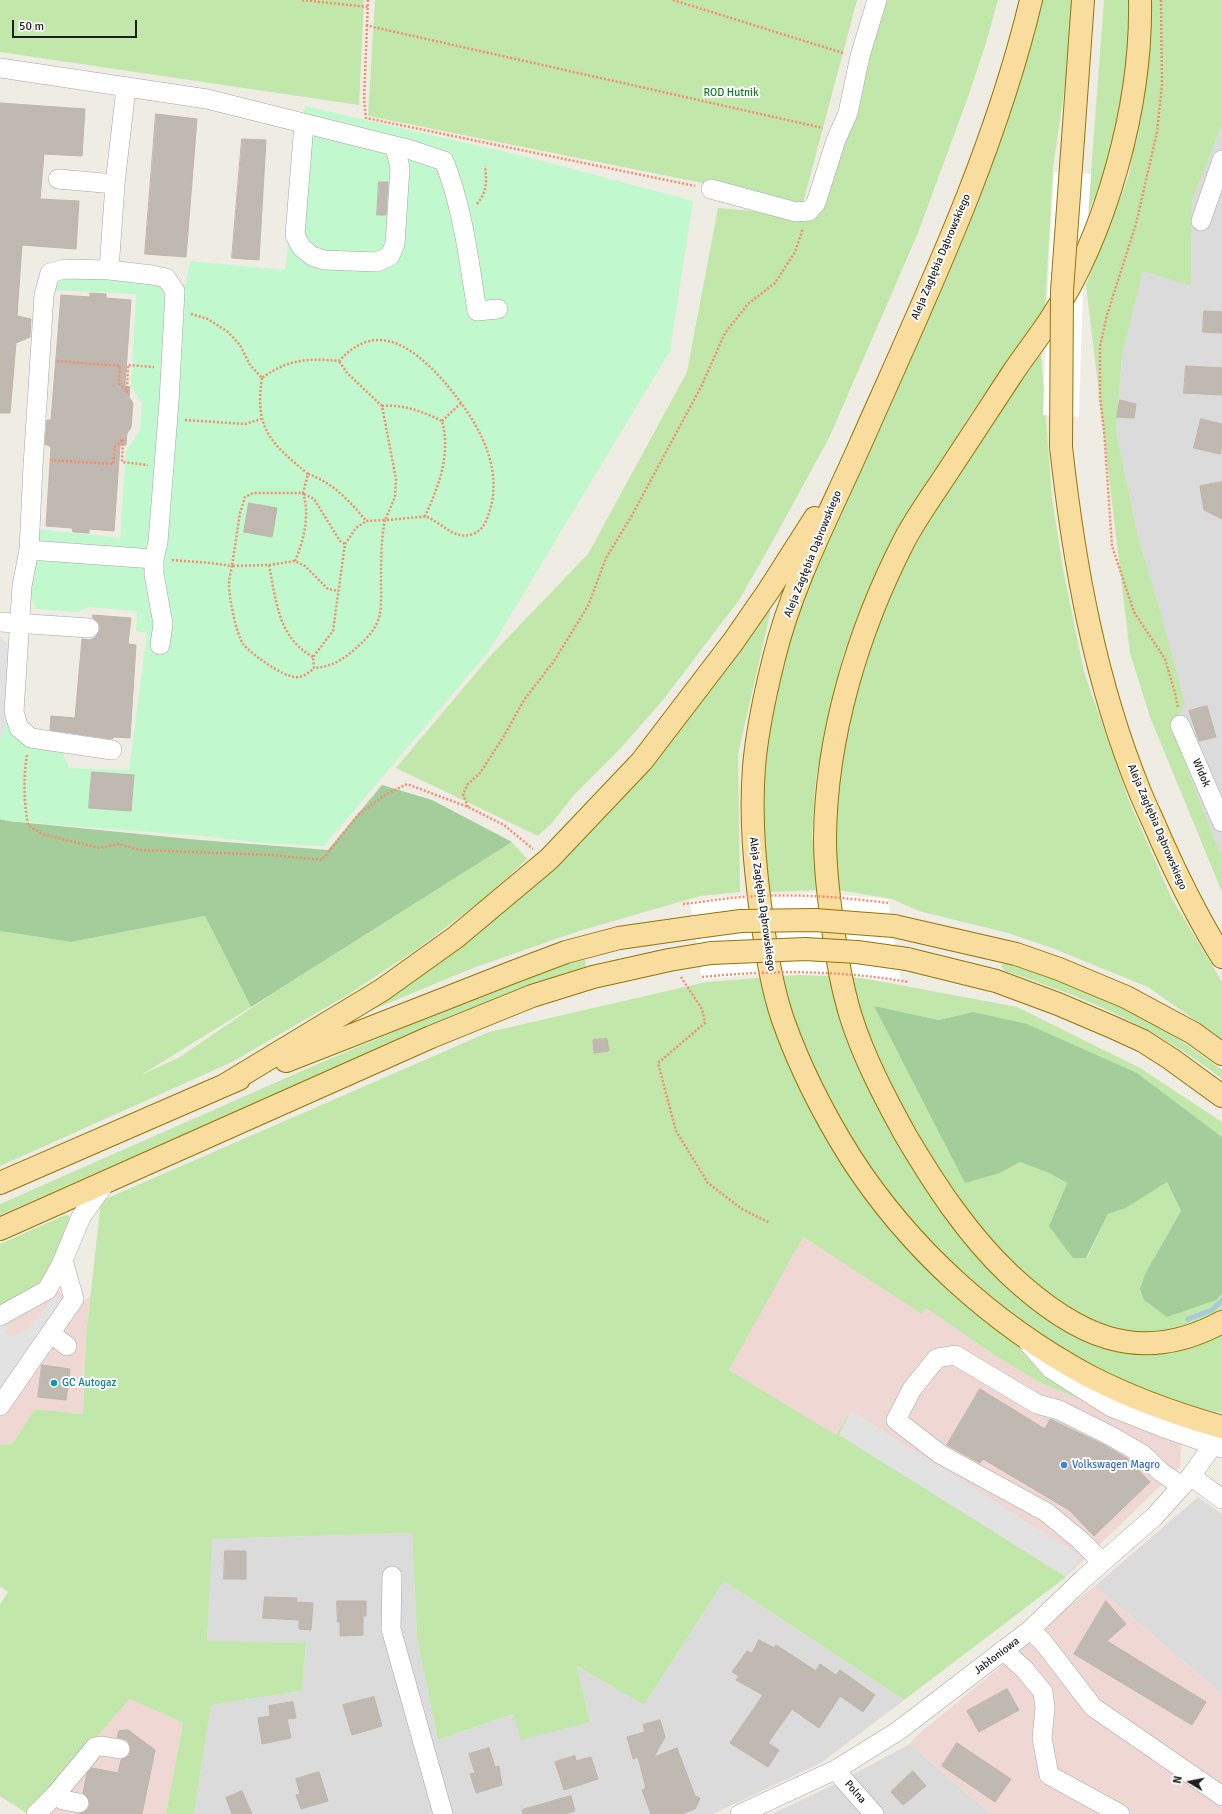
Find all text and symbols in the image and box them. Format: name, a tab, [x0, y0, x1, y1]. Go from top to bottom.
scale bar	[14, 12, 139, 38]
text: 50 m	[19, 19, 44, 34]
park label: ROD Hutnik	[703, 86, 759, 100]
street label: Aleja Zagłębia Dąbrowskiego	[908, 192, 974, 322]
street label: Aleja Zagłębia Dąbrowskiego	[781, 489, 845, 619]
street label: Widok	[1189, 757, 1213, 789]
street label: Aleja Zagłębia Dąbrowskiego	[1124, 762, 1190, 892]
street label: Aleja Zagłębia Dąbrowskiego	[746, 836, 778, 972]
place label: GC Autogaz	[62, 1376, 117, 1390]
marker: GC Autogaz	[49, 1378, 59, 1388]
place label: Volkswagen Magro	[1072, 1458, 1160, 1472]
marker: Volkswagen Magro	[1059, 1460, 1069, 1470]
street label: Jabłoniowa	[972, 1635, 1022, 1677]
north arrow	[1170, 1762, 1210, 1802]
text: N	[1171, 1775, 1185, 1785]
street label: Polna	[841, 1778, 869, 1806]

